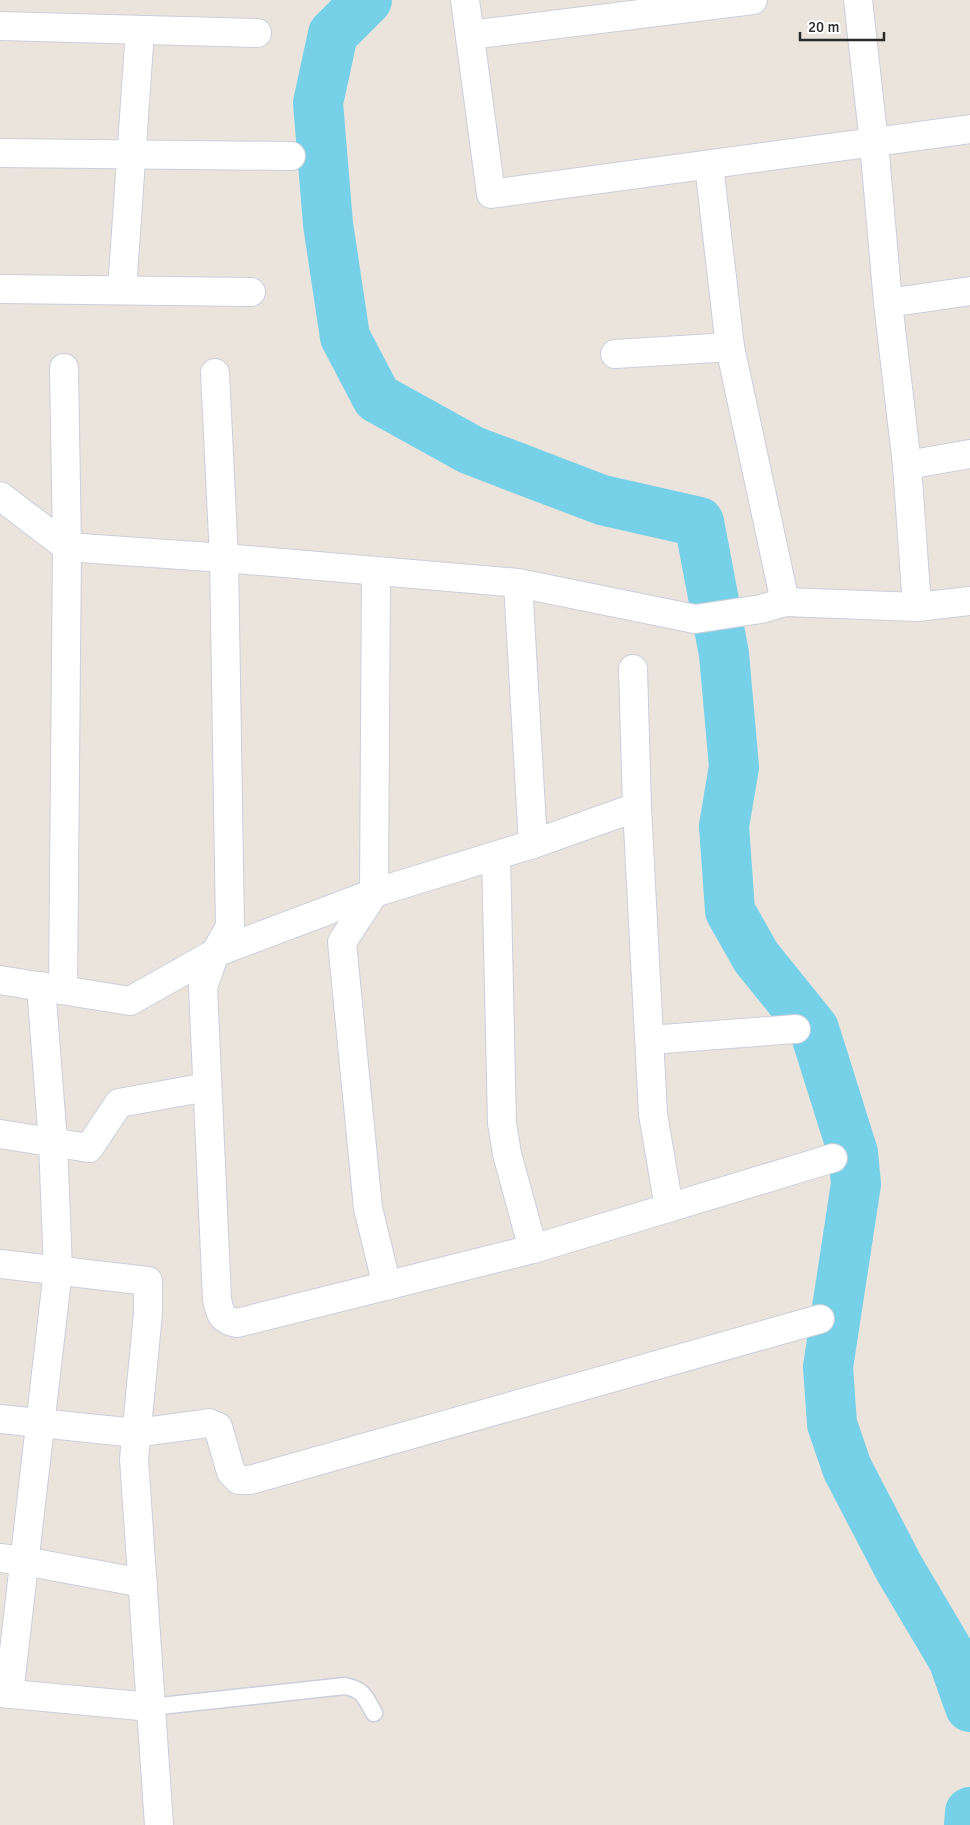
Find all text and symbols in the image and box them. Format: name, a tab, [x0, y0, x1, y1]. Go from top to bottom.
scale bar	[800, 10, 884, 42]
text: 20 m	[808, 18, 839, 36]

